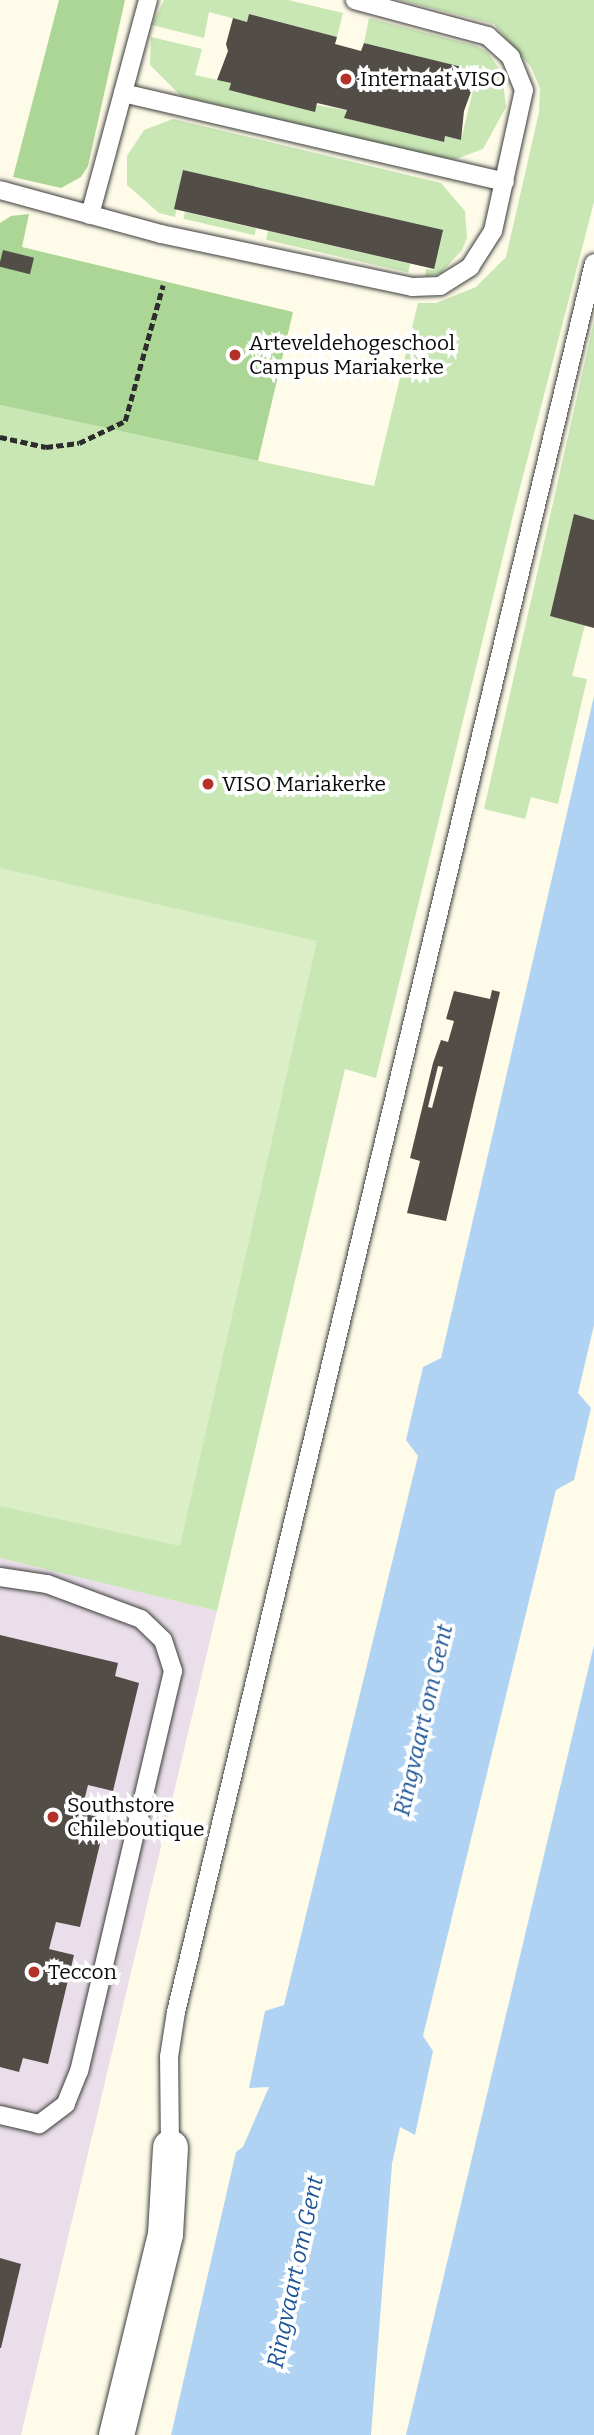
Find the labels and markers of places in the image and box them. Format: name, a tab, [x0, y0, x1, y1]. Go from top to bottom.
place label: Internaat VISO	[360, 66, 506, 92]
marker: Internaat VISO	[338, 71, 354, 87]
place label: Arteveldehogeschool Campus Mariakerke	[249, 330, 455, 380]
marker: Arteveldehogeschool Campus Mariakerke	[227, 347, 243, 363]
place label: VISO Mariakerke	[222, 771, 386, 797]
marker: VISO Mariakerke	[200, 776, 216, 792]
place label: Southstore Chileboutique	[67, 1792, 205, 1842]
marker: Southstore Chileboutique	[45, 1809, 61, 1825]
place label: Teccon	[48, 1959, 117, 1985]
marker: Teccon	[26, 1964, 42, 1980]

